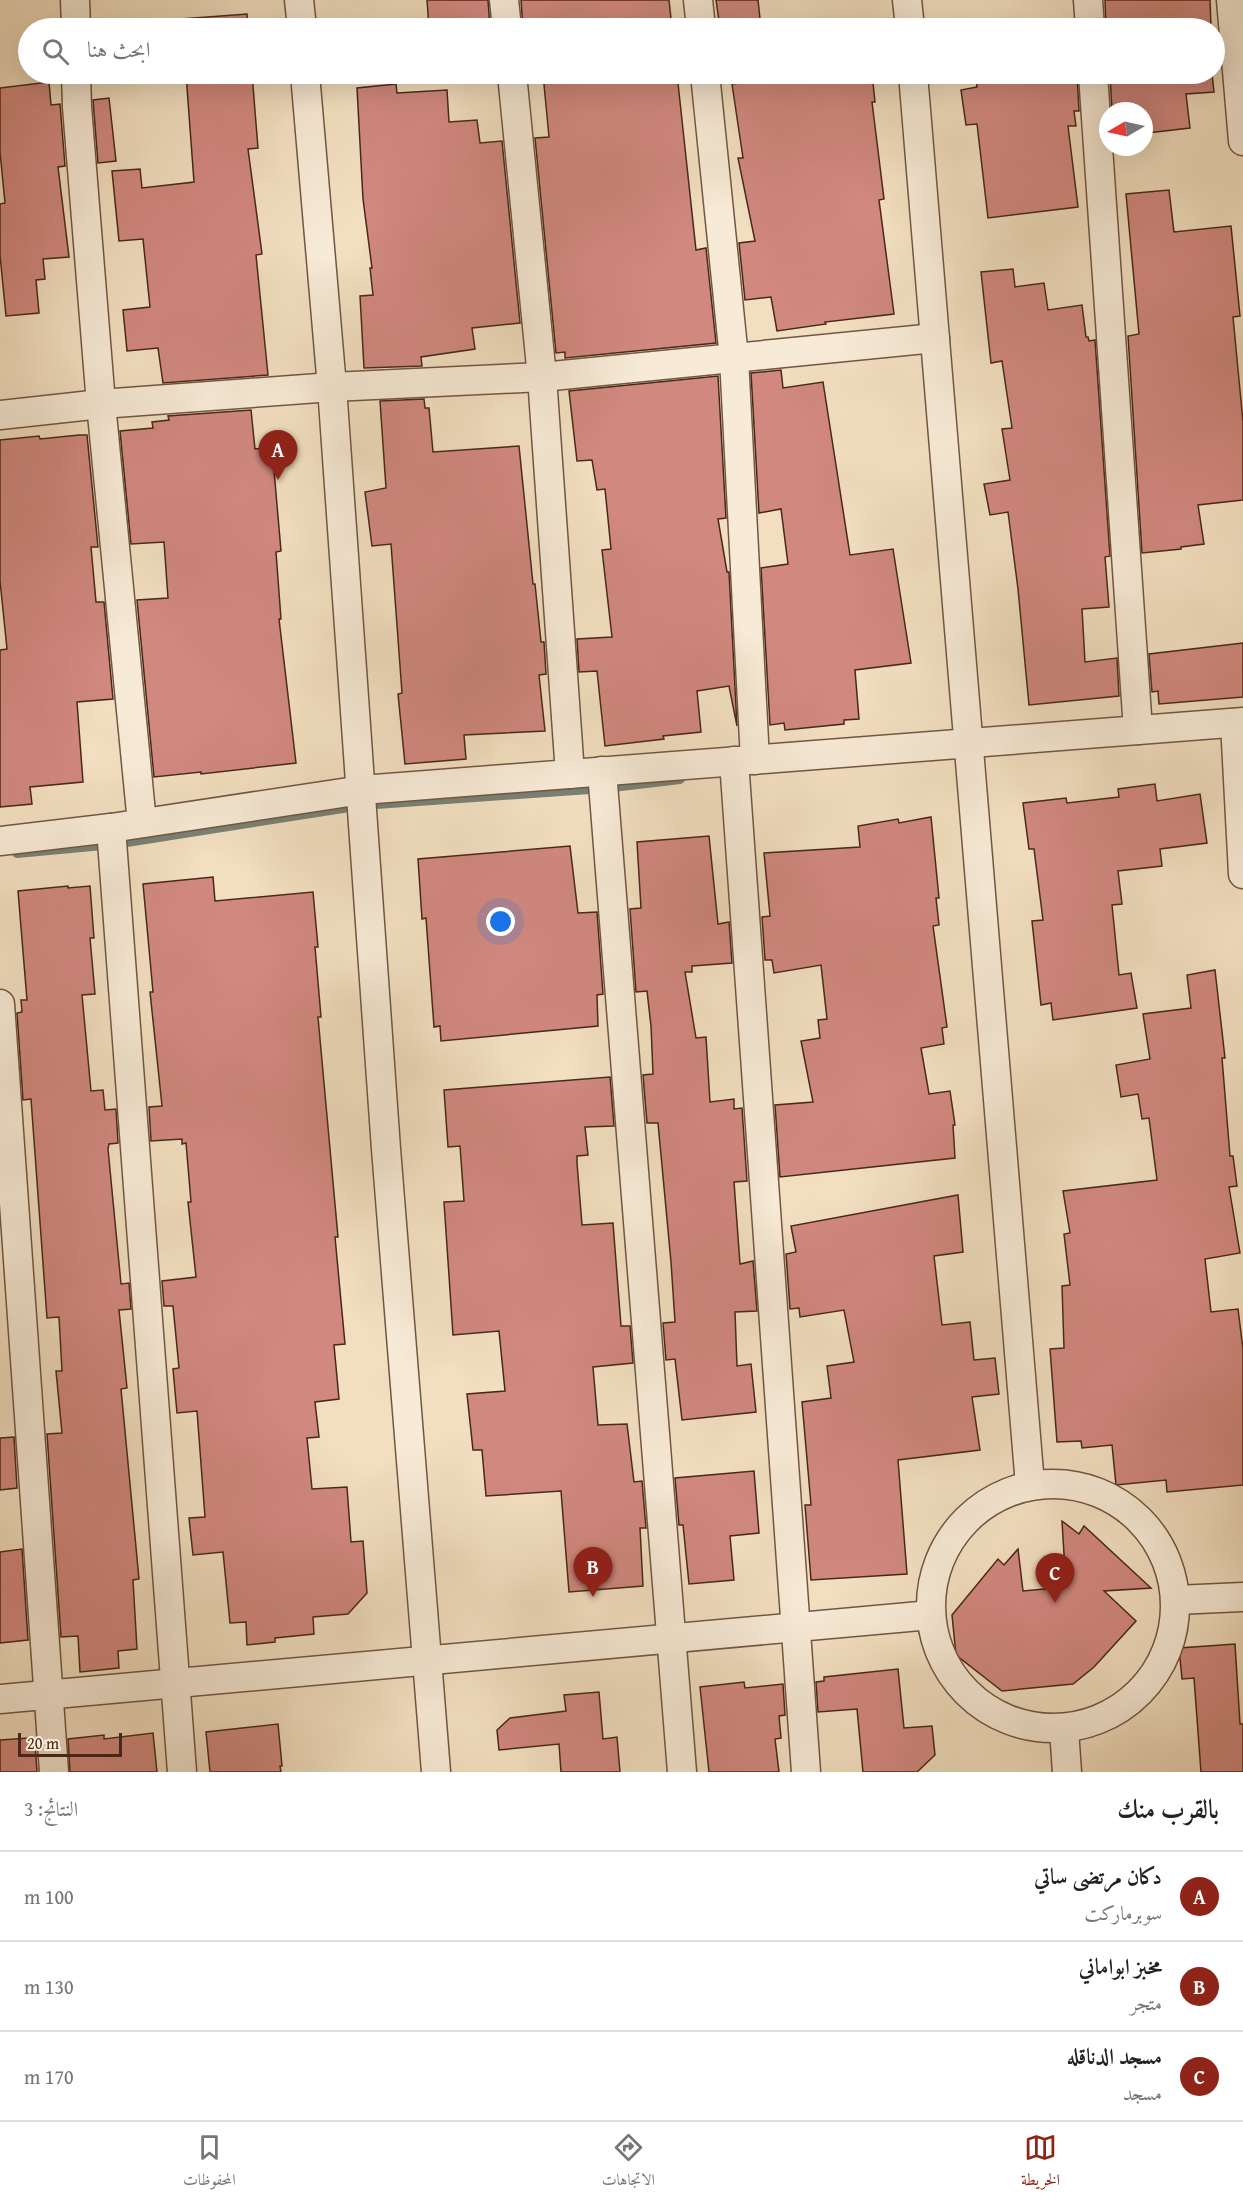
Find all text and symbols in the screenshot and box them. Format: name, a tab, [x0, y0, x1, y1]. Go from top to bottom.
search box	[18, 18, 1225, 84]
text: ابحث هنا	[87, 33, 151, 65]
icon: search	[39, 35, 72, 68]
north arrow	[1099, 102, 1153, 156]
pin: A	[258, 430, 298, 480]
your location	[486, 907, 515, 936]
pin: B	[574, 1548, 612, 1597]
pin: C	[1036, 1554, 1074, 1603]
scale bar	[18, 1730, 122, 1758]
text: 20 m	[27, 1731, 59, 1755]
text: بالقرب منك	[1117, 1789, 1219, 1828]
text: النتائج: 3	[24, 1794, 78, 1823]
text: دكان مرتضى ساتي	[1034, 1860, 1162, 1892]
text: 100 m	[24, 1882, 74, 1911]
text: A	[1193, 1882, 1206, 1911]
text: سوبرماركت	[1084, 1898, 1162, 1927]
text: مخبز ابواماني	[1079, 1950, 1162, 1982]
text: 130 m	[24, 1972, 74, 2001]
text: B	[1193, 1972, 1206, 2001]
text: متجر	[1130, 1988, 1162, 2017]
text: مسجد الدناقله	[1067, 2040, 1162, 2072]
text: 170 m	[24, 2062, 74, 2091]
text: C	[1194, 2062, 1205, 2091]
text: مسجد	[1123, 2078, 1162, 2107]
tab: المحفوظات	[183, 2131, 236, 2195]
tab: الاتجاهات	[602, 2131, 655, 2195]
tab: الخريطة	[1021, 2131, 1060, 2195]

